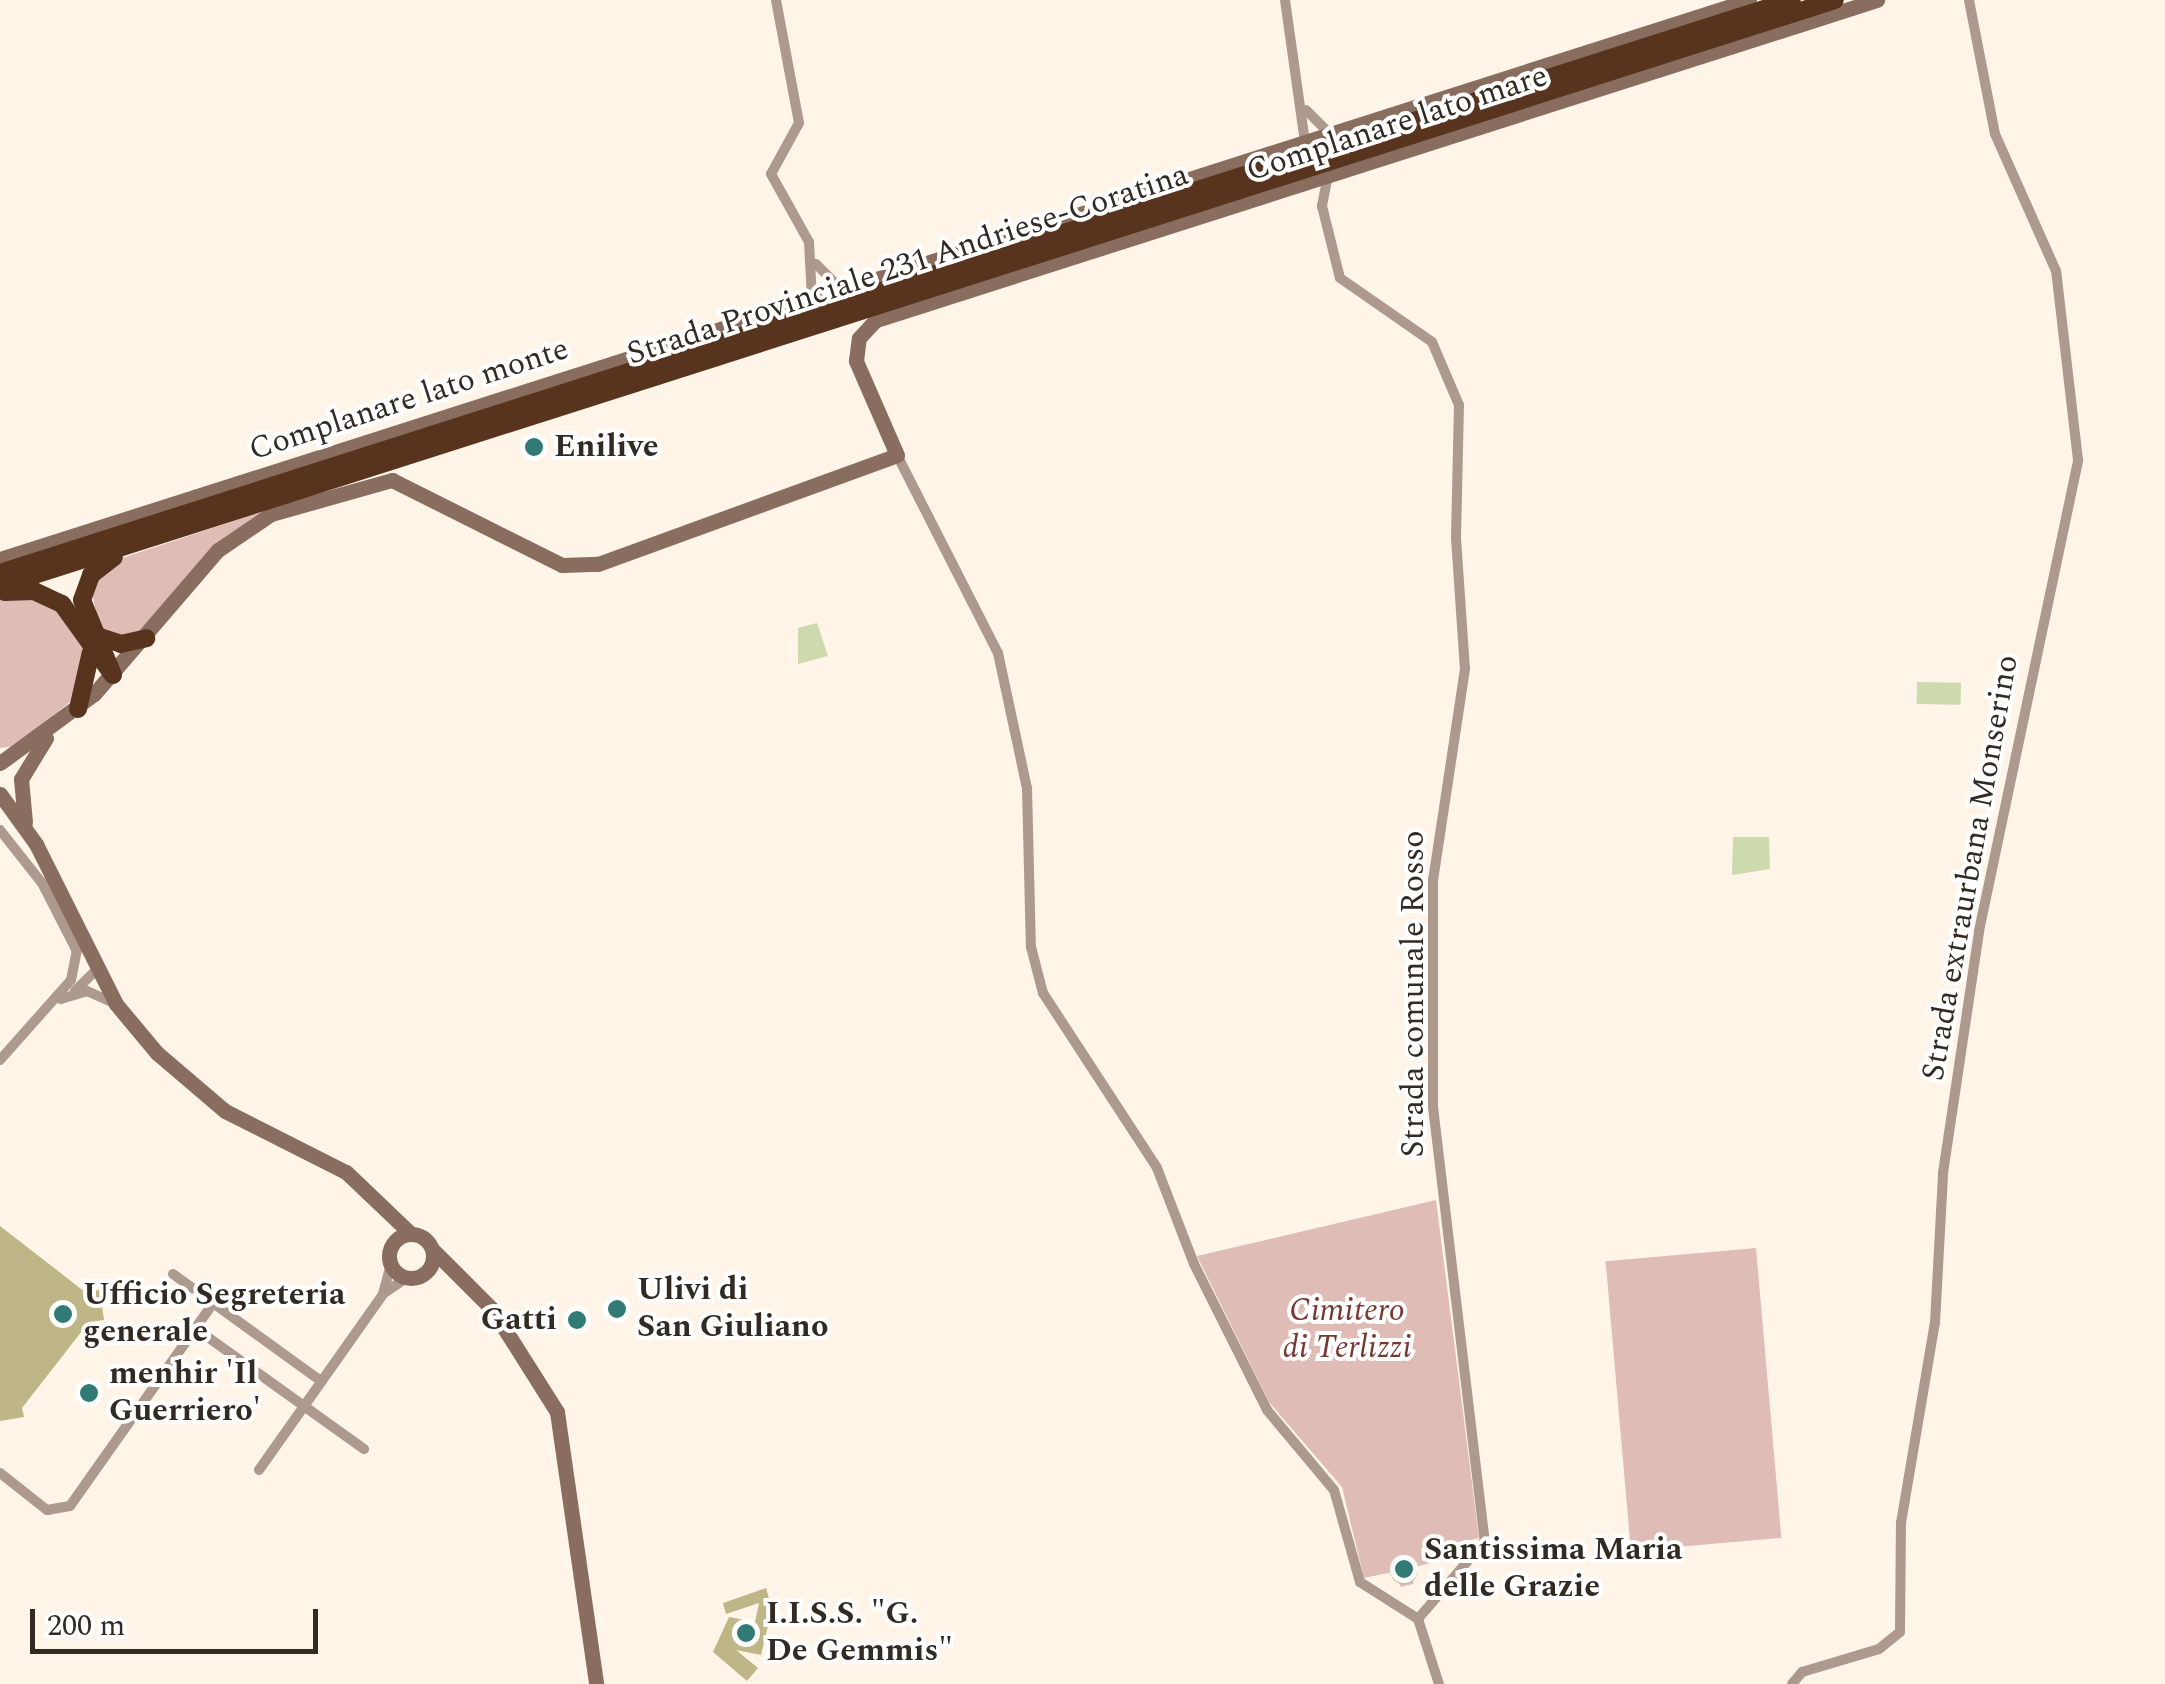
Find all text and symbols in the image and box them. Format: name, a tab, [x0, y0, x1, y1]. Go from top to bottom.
street label: Complanare lato mare	[1242, 57, 1552, 191]
street label: Strada Provinciale 231 Andriese-Coratina	[622, 156, 1194, 374]
street label: Complanare lato monte	[245, 330, 573, 470]
place label: Enilive	[554, 428, 659, 466]
marker: Enilive	[523, 436, 545, 458]
street label: Strada extraurbana Monserino	[1915, 652, 2027, 1084]
street label: Strada comunale Rosso	[1395, 830, 1433, 1158]
place label: Ulivi di San Giuliano	[637, 1272, 828, 1347]
place label: Ufficio Segreteria generale	[83, 1277, 345, 1352]
park label: Cimitero di Terlizzi	[1282, 1293, 1412, 1368]
marker: Ulivi di San Giuliano	[606, 1298, 628, 1320]
place label: Gatti	[481, 1301, 557, 1339]
marker: Ufficio Segreteria generale	[52, 1303, 74, 1325]
marker: Gatti	[566, 1309, 588, 1331]
place label: menhir 'Il Guerriero'	[109, 1356, 261, 1431]
marker: menhir 'Il Guerriero'	[78, 1382, 100, 1404]
place label: Santissima Maria delle Grazie	[1424, 1532, 1682, 1607]
marker: Santissima Maria delle Grazie	[1393, 1558, 1415, 1580]
scale bar	[35, 1589, 322, 1651]
place label: I.I.S.S. "G. De Gemmis"	[766, 1596, 953, 1671]
text: 200 m	[47, 1603, 125, 1649]
marker: I.I.S.S. "G. De Gemmis"	[735, 1622, 757, 1644]

